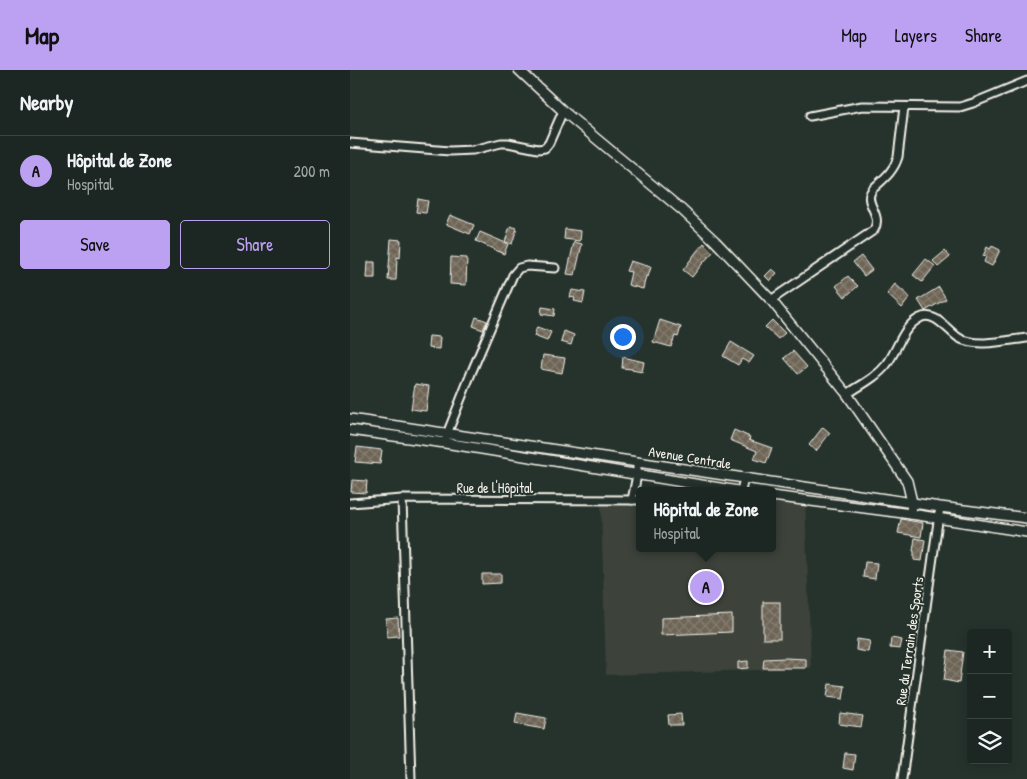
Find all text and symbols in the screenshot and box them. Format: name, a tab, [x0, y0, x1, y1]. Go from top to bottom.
text: Map	[25, 19, 59, 51]
text: Map	[841, 23, 867, 48]
text: Layers	[895, 23, 937, 48]
text: Share	[965, 23, 1002, 48]
text: Nearby	[20, 88, 73, 117]
text: Hôpital de Zone	[67, 147, 172, 173]
text: A	[32, 160, 40, 182]
text: 200 m	[294, 160, 330, 182]
text: Hospital	[67, 173, 114, 195]
button: Save	[20, 220, 170, 269]
button: Share	[180, 220, 330, 269]
your location	[610, 324, 636, 350]
street label: Avenue Centrale	[647, 441, 733, 473]
street label: Rue de l'Hôpital	[457, 478, 533, 498]
popup	[636, 487, 776, 552]
text: Hôpital de Zone	[653, 496, 759, 522]
text: Hospital	[653, 522, 700, 544]
pin: A	[690, 568, 722, 606]
street label: Rue du Terrain des Sports	[891, 576, 928, 707]
map controls	[967, 629, 1012, 764]
button: +	[967, 629, 1012, 674]
button: −	[967, 674, 1012, 719]
button: layers	[967, 719, 1012, 764]

